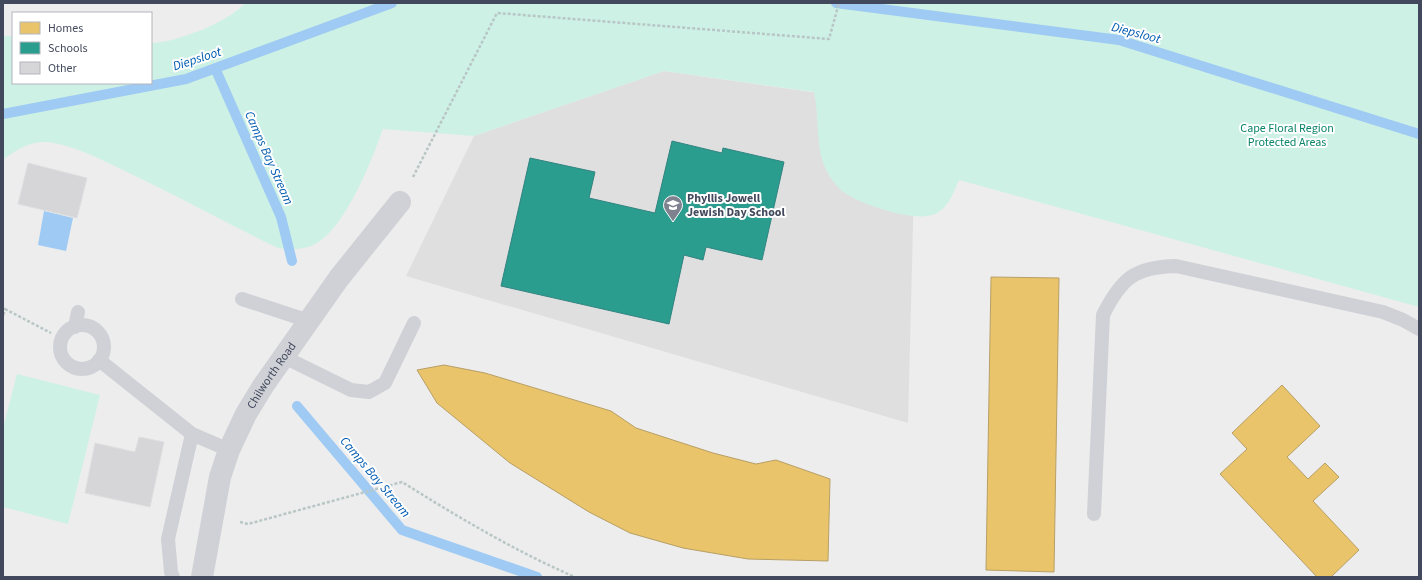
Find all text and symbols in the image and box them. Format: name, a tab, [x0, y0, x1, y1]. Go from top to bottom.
legend	[12, 12, 152, 84]
water label: Diepsloot	[1110, 18, 1163, 48]
text: Homes	[48, 20, 83, 37]
text: Schools	[48, 40, 88, 57]
water label: Diepsloot	[170, 42, 224, 75]
text: Other	[48, 60, 78, 77]
water label: Camps Bay Stream	[240, 108, 298, 208]
park label: Cape Floral Region Protected Areas	[1240, 120, 1334, 151]
place label: Phyllis Jowell Jewish Day School	[687, 190, 786, 221]
school or university icon: Phyllis Jowell Jewish Day School	[662, 194, 684, 222]
street label: Chilworth Road	[243, 338, 300, 412]
water label: Camps Bay Stream	[336, 433, 414, 521]

